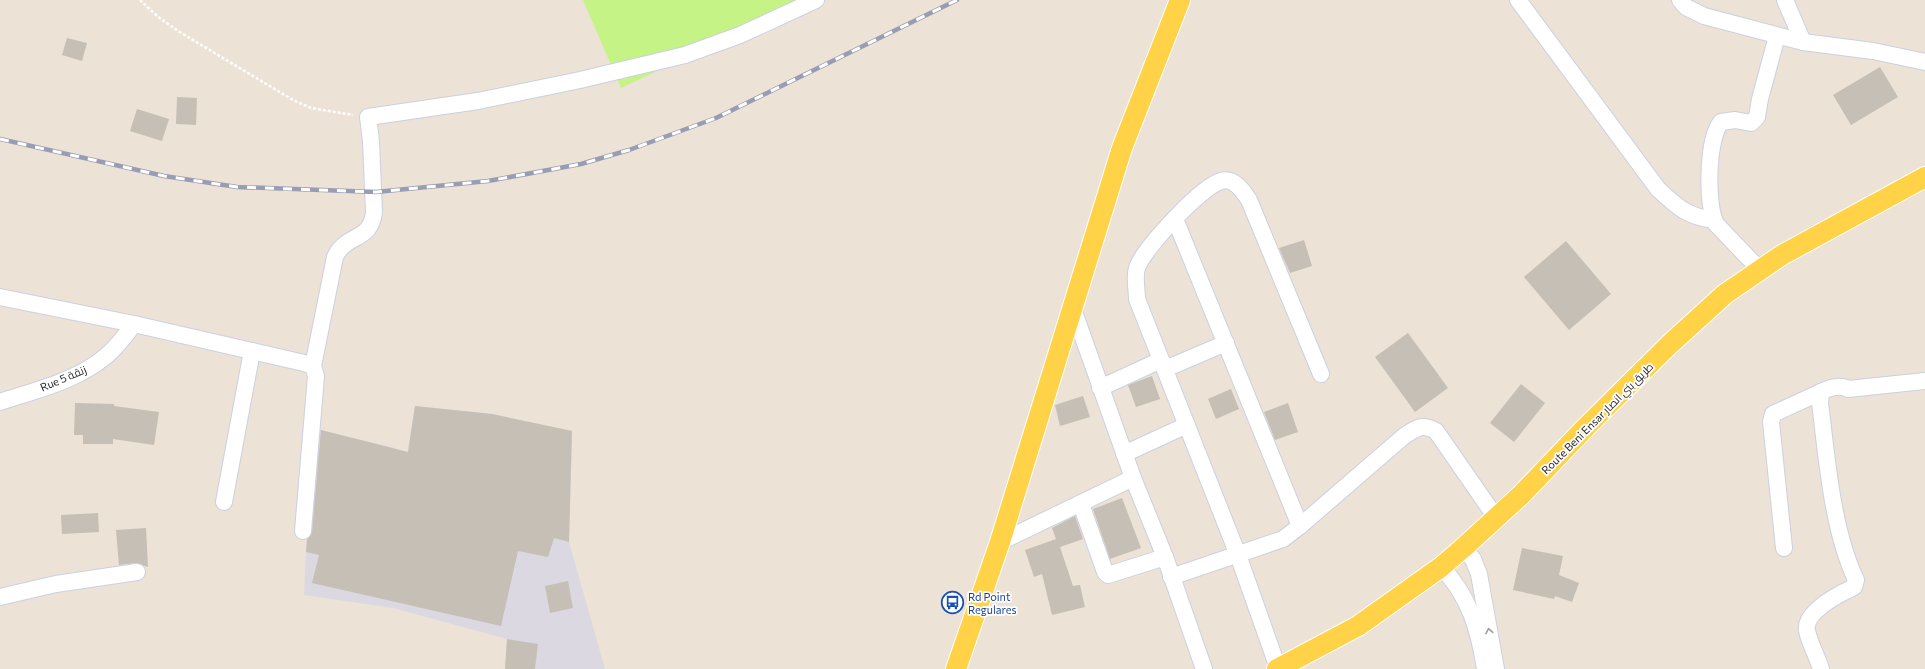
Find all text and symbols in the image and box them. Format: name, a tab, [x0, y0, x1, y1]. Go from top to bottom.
street label: Route Beni Ensar طريق بني انصار	[1539, 360, 1658, 479]
street label: Rue 5 زنقة	[38, 362, 89, 394]
bus stop icon: Rd Point Regulares	[939, 589, 965, 615]
place label: Rd Point Regulares	[968, 590, 1016, 616]
one-way arrow	[1485, 627, 1494, 634]

